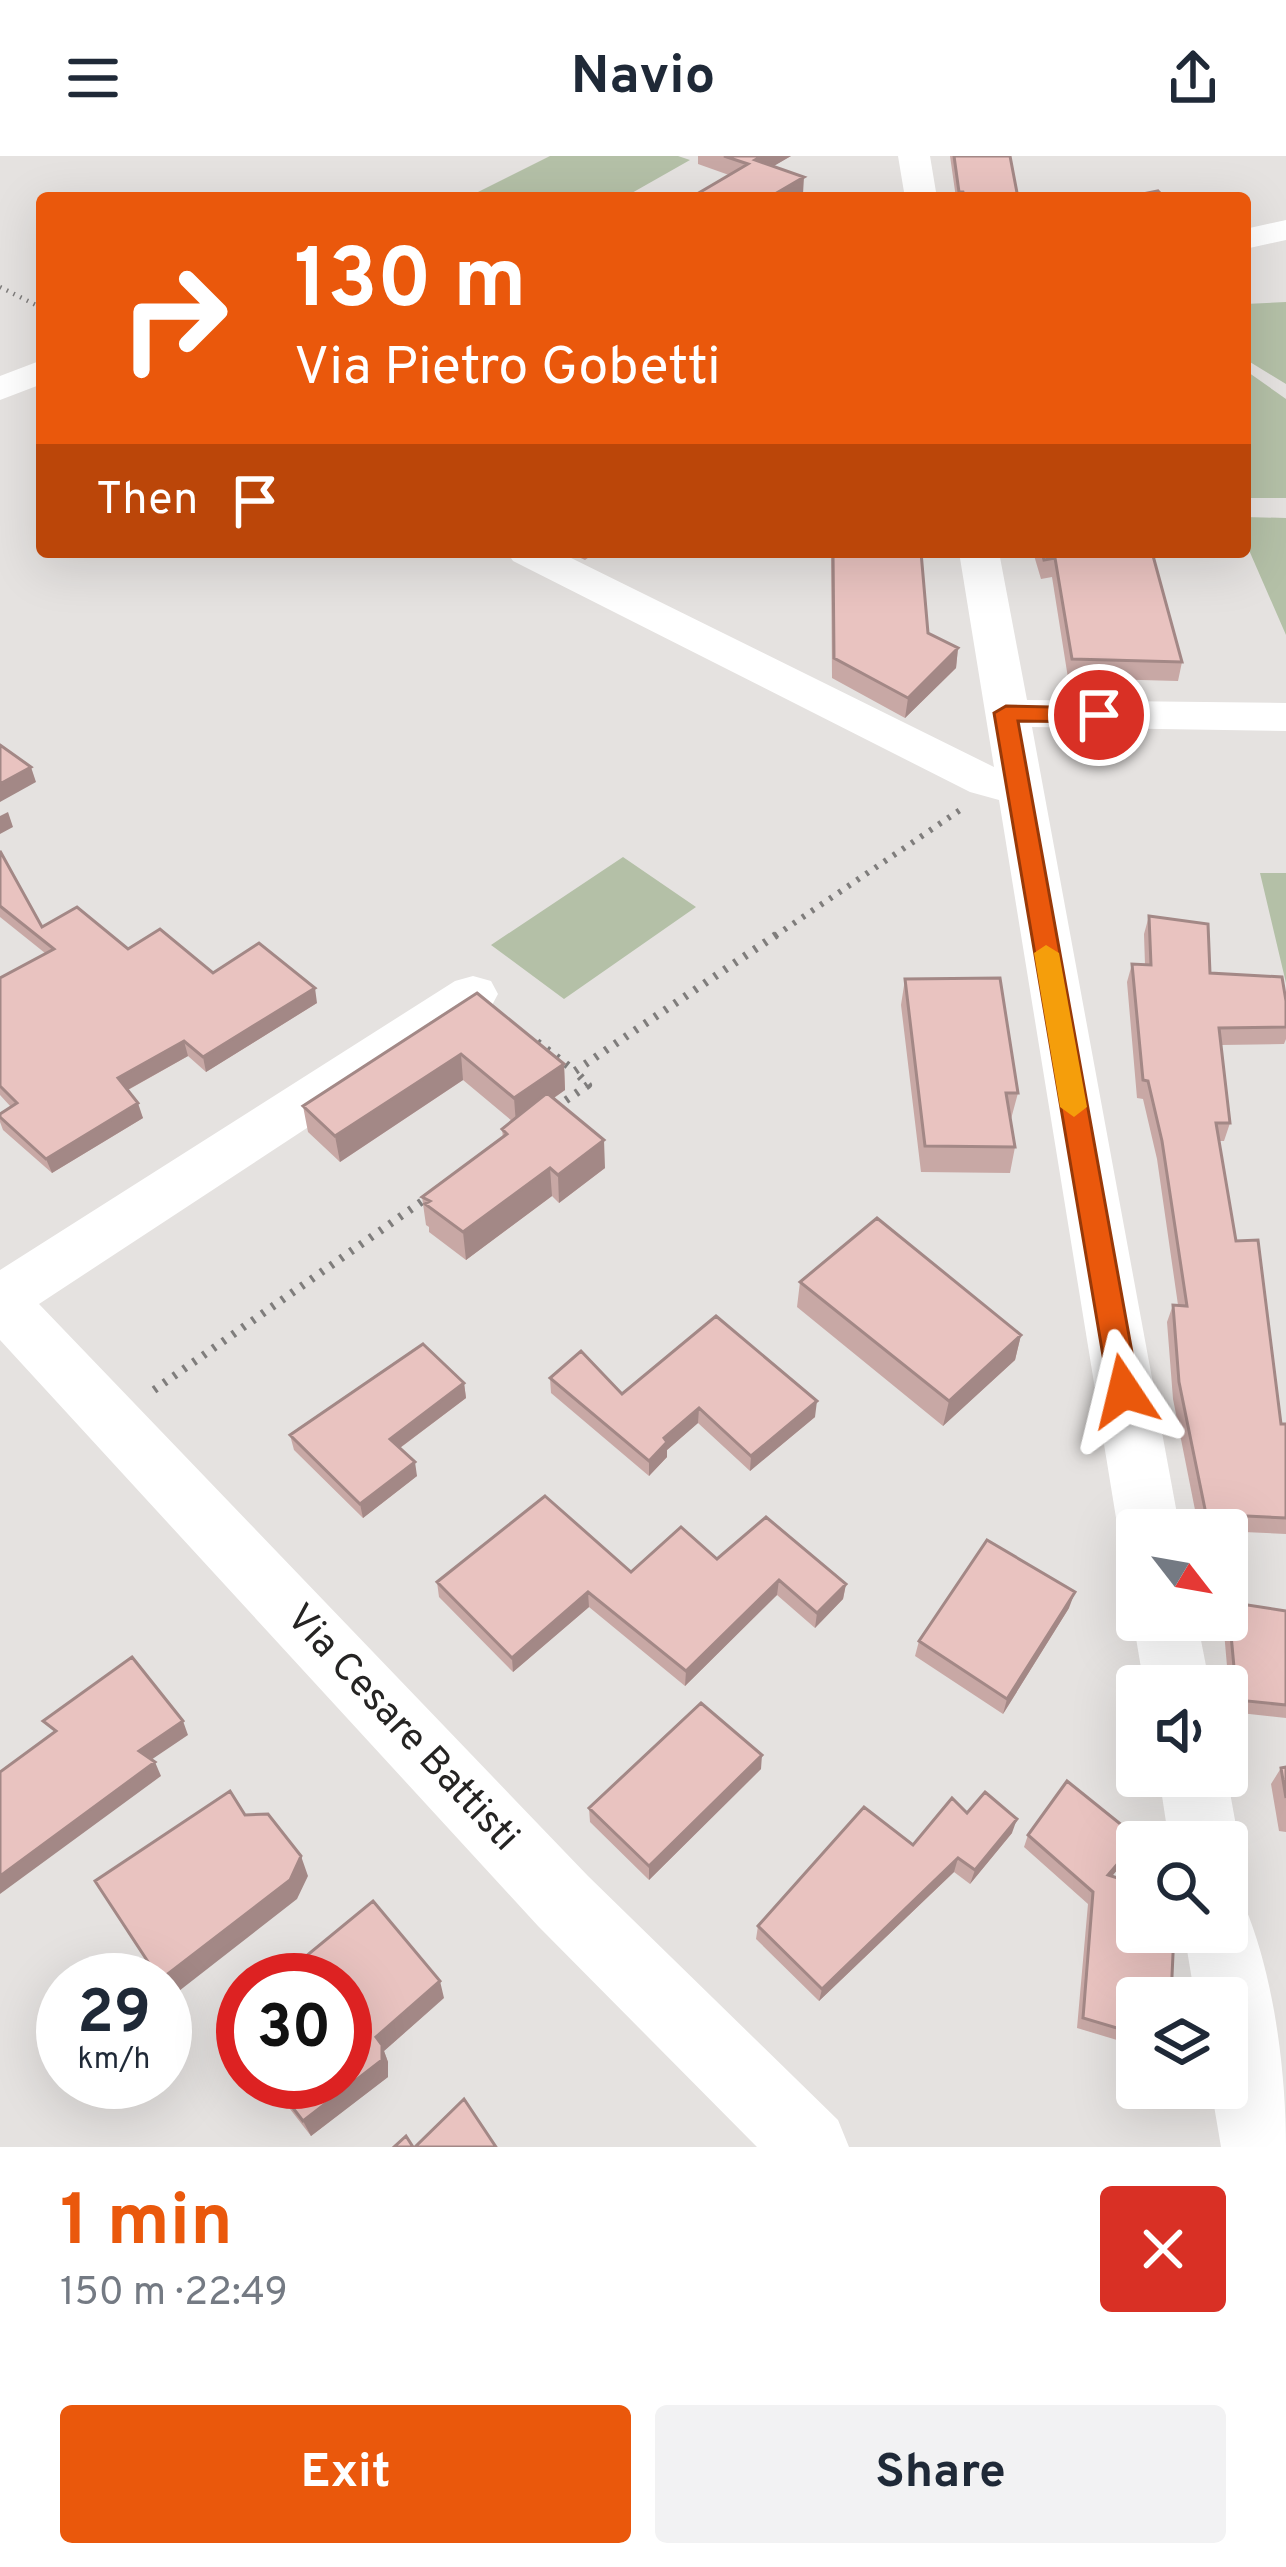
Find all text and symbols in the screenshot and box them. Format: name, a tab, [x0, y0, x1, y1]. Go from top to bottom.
text: Navio	[571, 44, 715, 113]
icon: menu	[60, 45, 126, 111]
icon: share	[1160, 45, 1226, 111]
text: 130 m	[294, 231, 526, 337]
icon: right	[96, 240, 252, 396]
text: Via Pietro Gobetti	[294, 335, 721, 404]
icon: arrive	[222, 468, 288, 534]
text: Then	[96, 473, 198, 530]
pin	[1048, 664, 1150, 766]
icon: arrive	[1066, 682, 1132, 748]
position arrow	[1061, 1328, 1187, 1454]
north arrow	[1116, 1509, 1248, 1641]
map controls	[1116, 1509, 1248, 2109]
street label: Via Cesare Battisti	[274, 1595, 528, 1863]
button: sound	[1116, 1665, 1248, 1797]
button: search	[1116, 1821, 1248, 1953]
speed limit sign: 30	[216, 1953, 372, 2109]
button: layers	[1116, 1977, 1248, 2109]
text: 29	[77, 1978, 151, 2054]
text: km/h	[78, 2042, 150, 2079]
text: 1 min	[60, 2179, 233, 2271]
button: close	[1100, 2186, 1226, 2312]
text: 150 m · 22:49	[60, 2270, 288, 2319]
button: Exit	[60, 2405, 631, 2543]
button: Share	[655, 2405, 1226, 2543]

